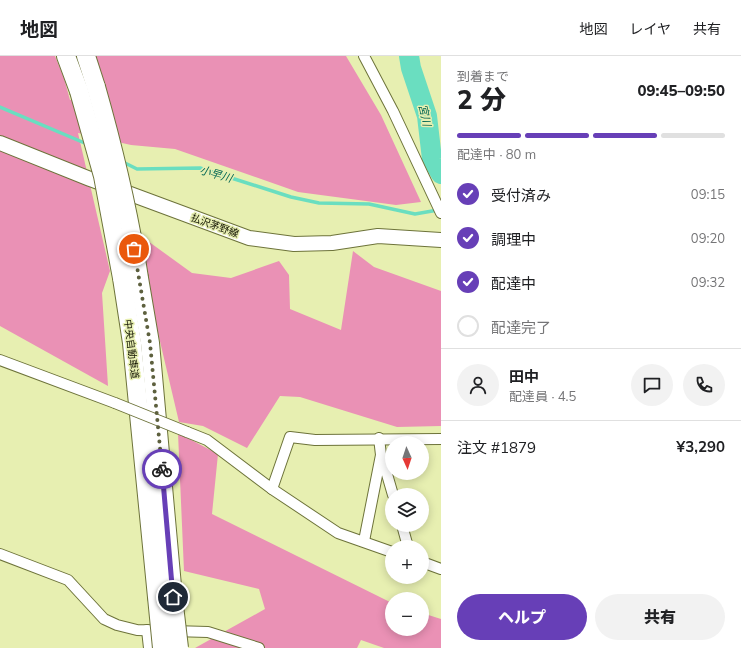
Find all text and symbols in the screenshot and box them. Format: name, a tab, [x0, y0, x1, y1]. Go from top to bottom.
text: 地図	[20, 17, 58, 41]
text: 地図	[579, 20, 607, 38]
text: レイヤ	[629, 20, 671, 38]
text: 共有	[693, 20, 721, 38]
text: 到着まで	[457, 68, 509, 84]
text: 09:45–09:50	[638, 81, 725, 100]
text: 2 分	[457, 83, 506, 116]
water label: 宮川	[416, 103, 435, 128]
text: 配達中 · 80 m	[457, 146, 536, 162]
water label: 小早川	[198, 163, 235, 186]
icon: check	[457, 183, 479, 205]
text: 受付済み	[491, 186, 551, 205]
text: 09:15	[691, 186, 725, 202]
street label: 払沢茅野線	[189, 211, 241, 240]
icon: check	[457, 227, 479, 249]
text: 調理中	[491, 230, 536, 249]
text: 09:20	[691, 230, 725, 246]
pin	[117, 232, 151, 266]
icon: bag	[123, 238, 145, 260]
icon: check	[457, 271, 479, 293]
text: 配達中	[491, 274, 536, 293]
text: 09:32	[691, 274, 725, 290]
street label: 中央自動車道	[121, 318, 142, 380]
text: 配達完了	[491, 318, 551, 337]
button: person	[457, 364, 499, 406]
button: chat	[631, 364, 673, 406]
button: phone	[683, 364, 725, 406]
text: 田中	[509, 367, 539, 386]
text: 配達員 · 4.5	[509, 388, 576, 404]
north arrow	[385, 436, 429, 480]
map controls	[385, 436, 429, 636]
text: ¥3,290	[676, 437, 725, 456]
text: 注文 #1879	[457, 438, 536, 457]
courier	[142, 449, 182, 489]
icon: bike	[151, 458, 173, 480]
button: layers	[385, 488, 429, 532]
button: +	[385, 540, 429, 584]
pin	[156, 580, 190, 614]
icon: home	[162, 586, 184, 608]
button: −	[385, 592, 429, 636]
button: ヘルプ	[457, 594, 587, 640]
button: 共有	[595, 594, 725, 640]

